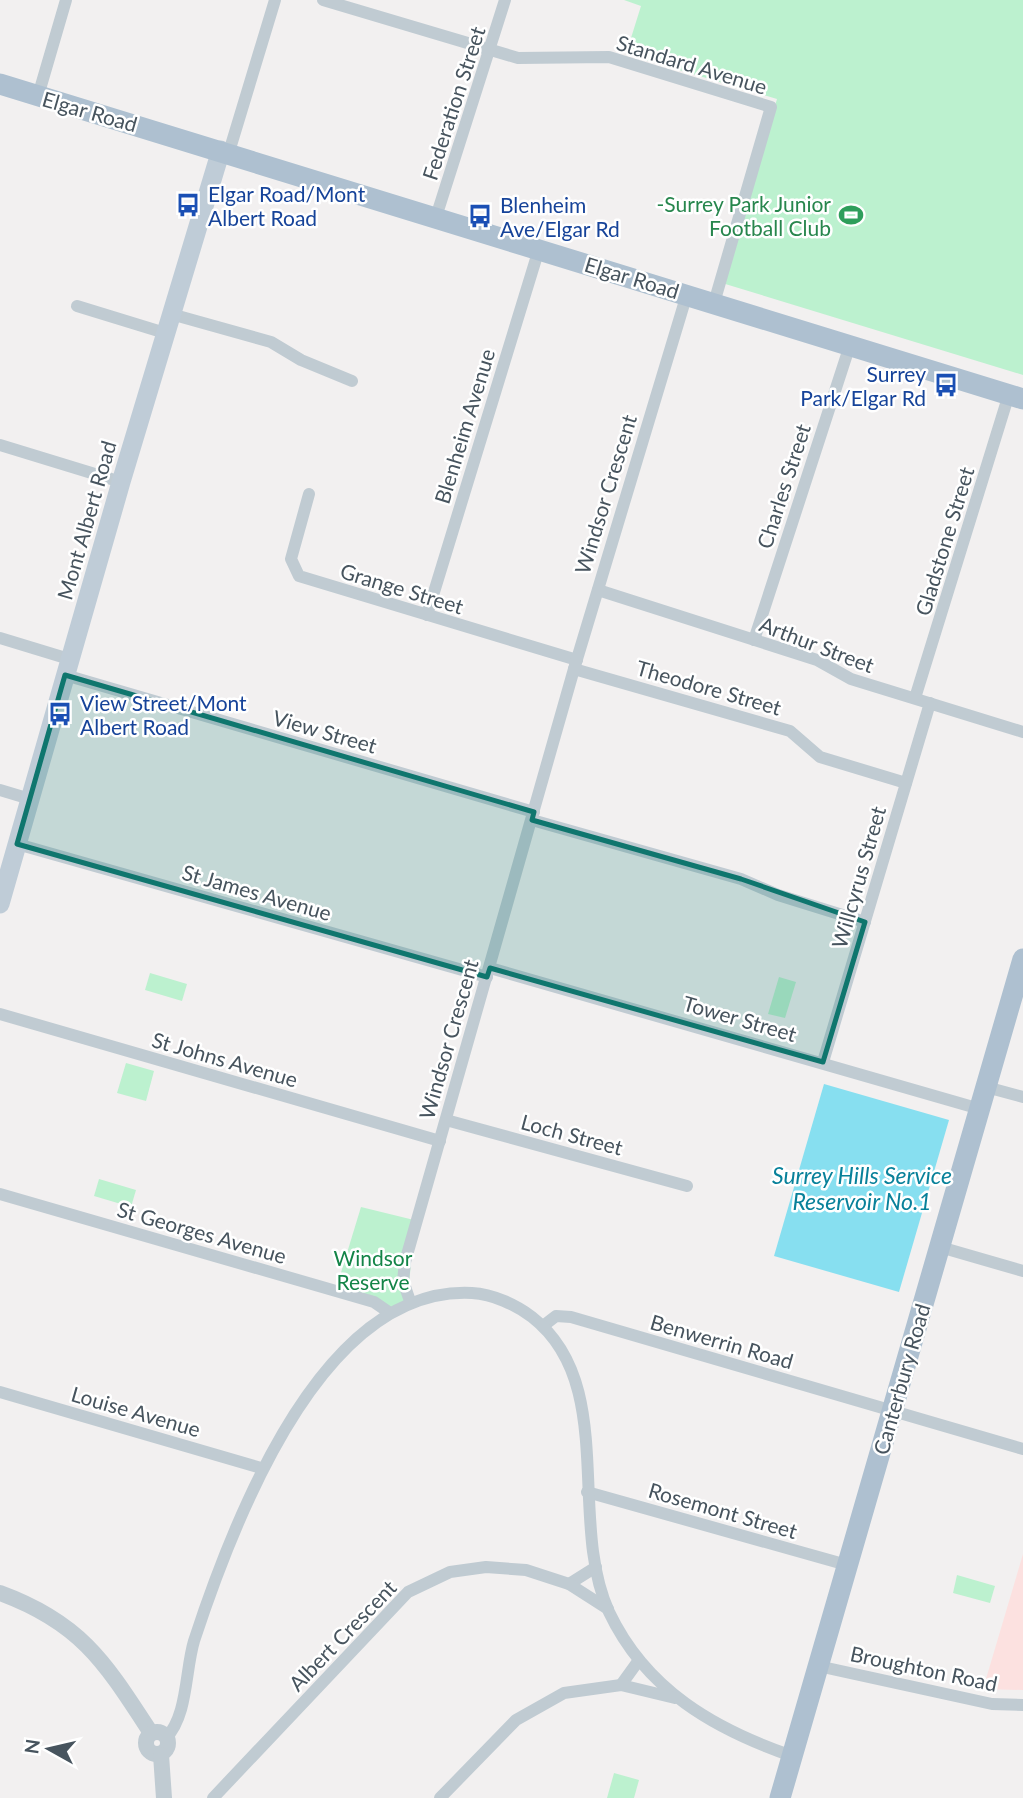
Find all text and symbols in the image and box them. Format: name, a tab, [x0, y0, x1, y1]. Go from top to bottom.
street label: Federation Street	[416, 23, 490, 183]
street label: Standard Avenue	[614, 29, 770, 99]
street label: Elgar Road	[40, 86, 140, 136]
place label: Elgar Road/Mont Albert Road	[208, 181, 366, 230]
bus stop icon: Elgar Road/Mont Albert Road	[174, 191, 202, 219]
place label: -Surrey Park Junior Football Club	[657, 191, 831, 240]
place label: Blenheim Ave/Elgar Rd	[500, 192, 620, 241]
sports icon: -Surrey Park Junior Football Club	[837, 201, 865, 229]
bus stop icon: Blenheim Ave/Elgar Rd	[466, 202, 494, 230]
street label: Elgar Road	[582, 251, 682, 303]
street label: Blenheim Avenue	[429, 346, 499, 506]
place label: Surrey Park/Elgar Rd	[800, 361, 926, 410]
bus stop icon: Surrey Park/Elgar Rd	[932, 371, 960, 399]
street label: Windsor Crescent	[569, 411, 641, 577]
street label: Charles Street	[751, 420, 815, 552]
street label: Mont Albert Road	[51, 438, 121, 602]
street label: Gladstone Street	[909, 463, 979, 618]
street label: Grange Street	[337, 557, 467, 619]
street label: Arthur Street	[756, 611, 878, 677]
street label: Theodore Street	[634, 654, 785, 720]
place label: View Street/Mont Albert Road	[80, 690, 247, 739]
bus stop icon: View Street/Mont Albert Road	[46, 700, 74, 728]
street label: View Street	[270, 704, 380, 758]
street label: Willcyrus Street	[826, 803, 890, 951]
street label: St James Avenue	[180, 859, 334, 925]
street label: Windsor Crescent	[413, 956, 483, 1122]
street label: Tower Street	[680, 990, 800, 1046]
street label: St Johns Avenue	[149, 1026, 301, 1092]
street label: Loch Street	[518, 1108, 626, 1160]
water label: Surrey Hills Service Reservoir No.1	[772, 1161, 952, 1215]
street label: St Georges Avenue	[115, 1196, 289, 1268]
park label: Windsor Reserve	[334, 1245, 413, 1294]
street label: Canterbury Road	[868, 1301, 934, 1457]
street label: Benwerrin Road	[648, 1309, 796, 1373]
street label: Louise Avenue	[69, 1381, 203, 1441]
street label: Rosemont Street	[646, 1477, 801, 1543]
street label: Albert Crescent	[283, 1574, 401, 1695]
street label: Broughton Road	[848, 1640, 1000, 1696]
north arrow	[14, 1714, 84, 1784]
text: N	[19, 1738, 44, 1755]

